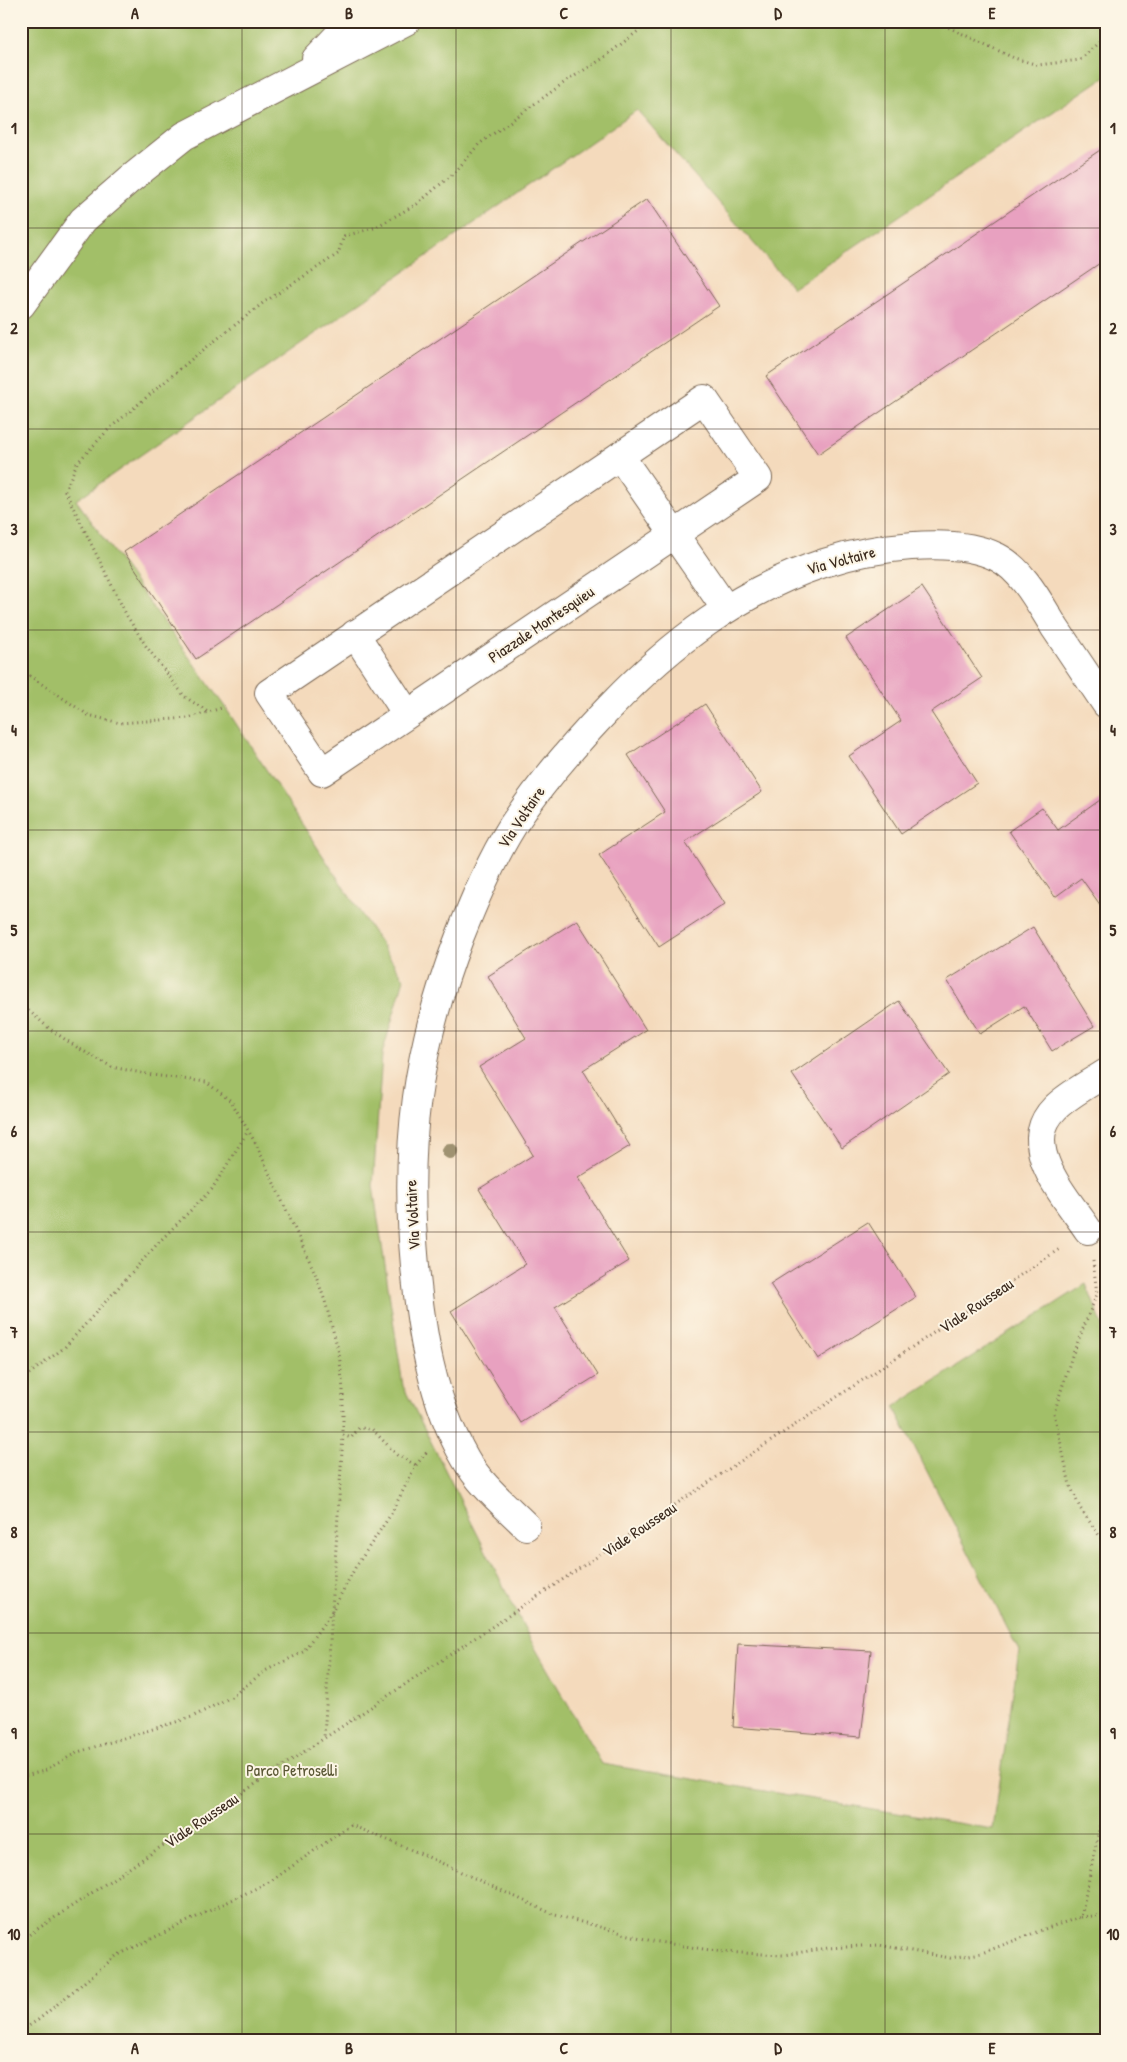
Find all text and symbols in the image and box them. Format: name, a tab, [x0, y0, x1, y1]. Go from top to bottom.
text: A	[131, 2, 139, 24]
text: B	[345, 2, 353, 24]
text: C	[560, 2, 569, 24]
text: D	[774, 2, 782, 24]
text: E	[988, 2, 996, 24]
text: 1	[11, 117, 17, 139]
text: 1	[1110, 117, 1116, 139]
text: 2	[10, 317, 18, 339]
text: 2	[1109, 317, 1117, 339]
text: 3	[10, 518, 18, 540]
text: 3	[1109, 518, 1117, 540]
street label: Via Voltaire	[804, 540, 878, 580]
street label: Piazzale Montesquieu	[484, 580, 599, 668]
text: 4	[11, 719, 17, 741]
text: 4	[1110, 719, 1116, 741]
street label: Via Voltaire	[492, 781, 550, 852]
text: 5	[11, 919, 18, 941]
text: 5	[1110, 919, 1117, 941]
text: 6	[11, 1120, 18, 1142]
text: 6	[1110, 1120, 1117, 1142]
street label: Via Voltaire	[399, 1179, 425, 1251]
street label: Viale Rousseau	[935, 1272, 1018, 1338]
text: 7	[9, 1321, 18, 1343]
text: 7	[1108, 1321, 1117, 1343]
street label: Viale Rousseau	[598, 1496, 681, 1562]
text: 8	[11, 1521, 18, 1543]
text: 8	[1110, 1521, 1117, 1543]
text: 9	[11, 1722, 17, 1744]
text: 9	[1110, 1722, 1116, 1744]
park label: Parco Petroselli	[246, 1759, 338, 1781]
street label: Viale Rousseau	[160, 1787, 243, 1853]
text: 10	[8, 1923, 20, 1945]
text: 10	[1107, 1923, 1119, 1945]
text: A	[131, 2037, 139, 2059]
text: B	[345, 2037, 353, 2059]
text: C	[560, 2037, 569, 2059]
text: D	[774, 2037, 782, 2059]
text: E	[988, 2037, 996, 2059]

